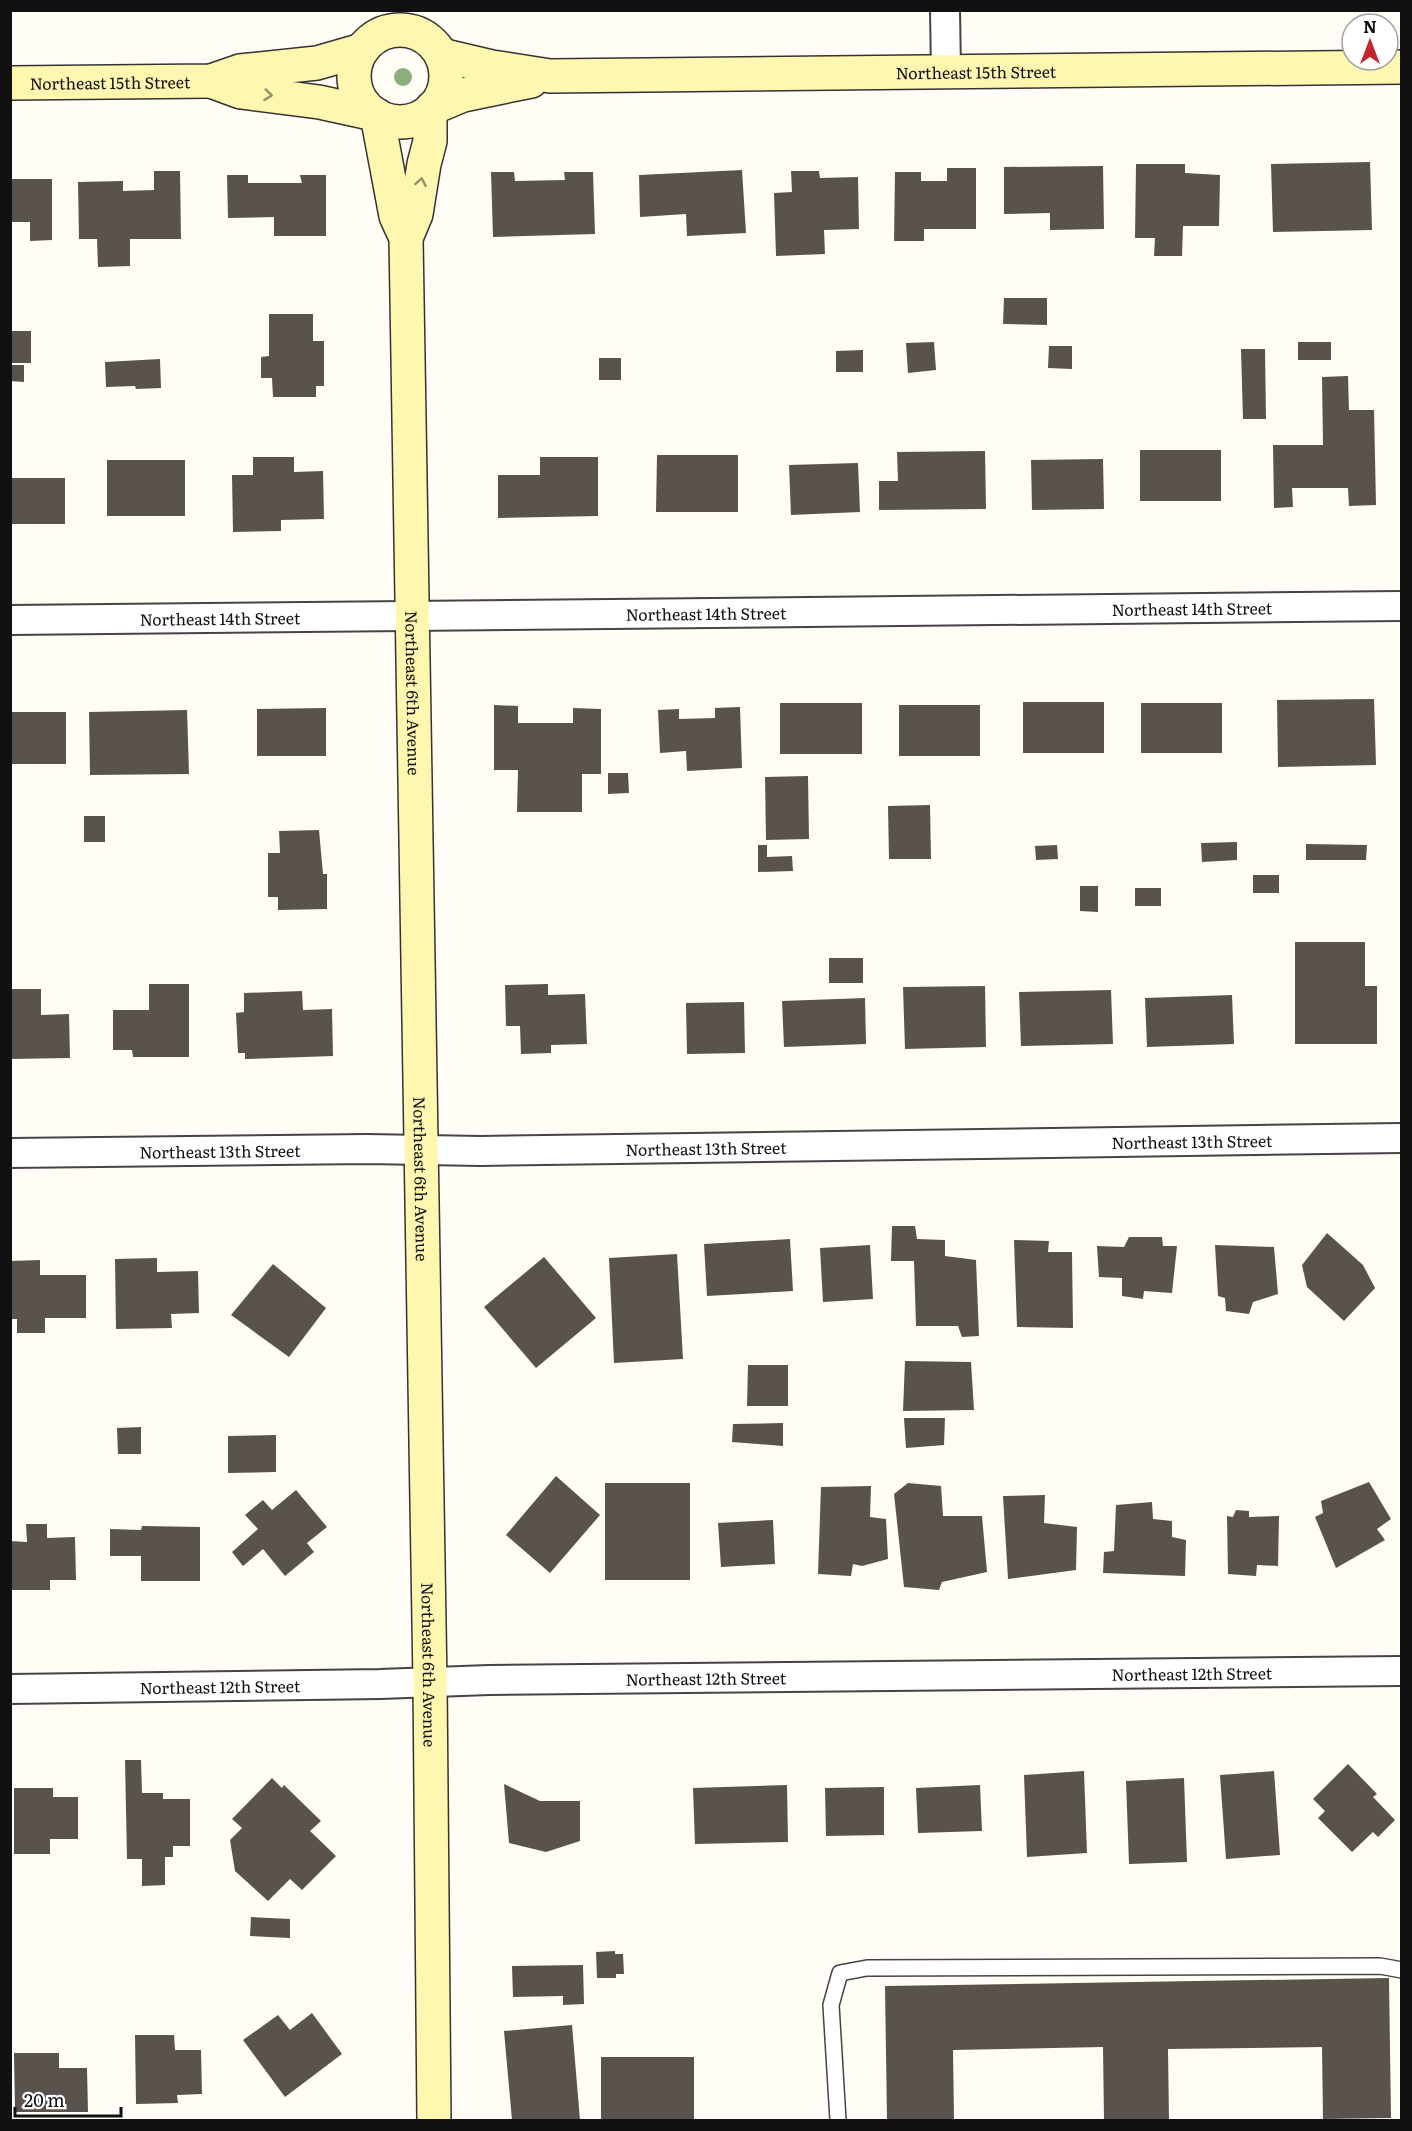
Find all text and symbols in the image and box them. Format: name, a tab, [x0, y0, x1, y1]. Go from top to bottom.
north arrow	[1340, 12, 1400, 72]
text: N	[1363, 14, 1377, 38]
street label: Northeast 15th Street	[895, 59, 1057, 84]
street label: Northeast 15th Street	[30, 69, 191, 95]
one-way arrow	[263, 88, 272, 101]
one-way arrow	[414, 177, 427, 187]
street label: Northeast 14th Street	[1111, 595, 1273, 621]
street label: Northeast 14th Street	[626, 600, 787, 626]
street label: Northeast 14th Street	[140, 605, 301, 631]
street label: Northeast 6th Avenue	[400, 610, 427, 776]
street label: Northeast 6th Avenue	[408, 1096, 435, 1262]
street label: Northeast 13th Street	[1111, 1128, 1273, 1154]
street label: Northeast 13th Street	[625, 1135, 787, 1161]
street label: Northeast 13th Street	[139, 1138, 301, 1164]
street label: Northeast 6th Avenue	[416, 1582, 443, 1747]
street label: Northeast 12th Street	[1111, 1660, 1273, 1686]
street label: Northeast 12th Street	[625, 1665, 787, 1691]
street label: Northeast 12th Street	[140, 1673, 301, 1699]
scale bar	[15, 2080, 122, 2118]
text: 20 m	[24, 2086, 65, 2113]

